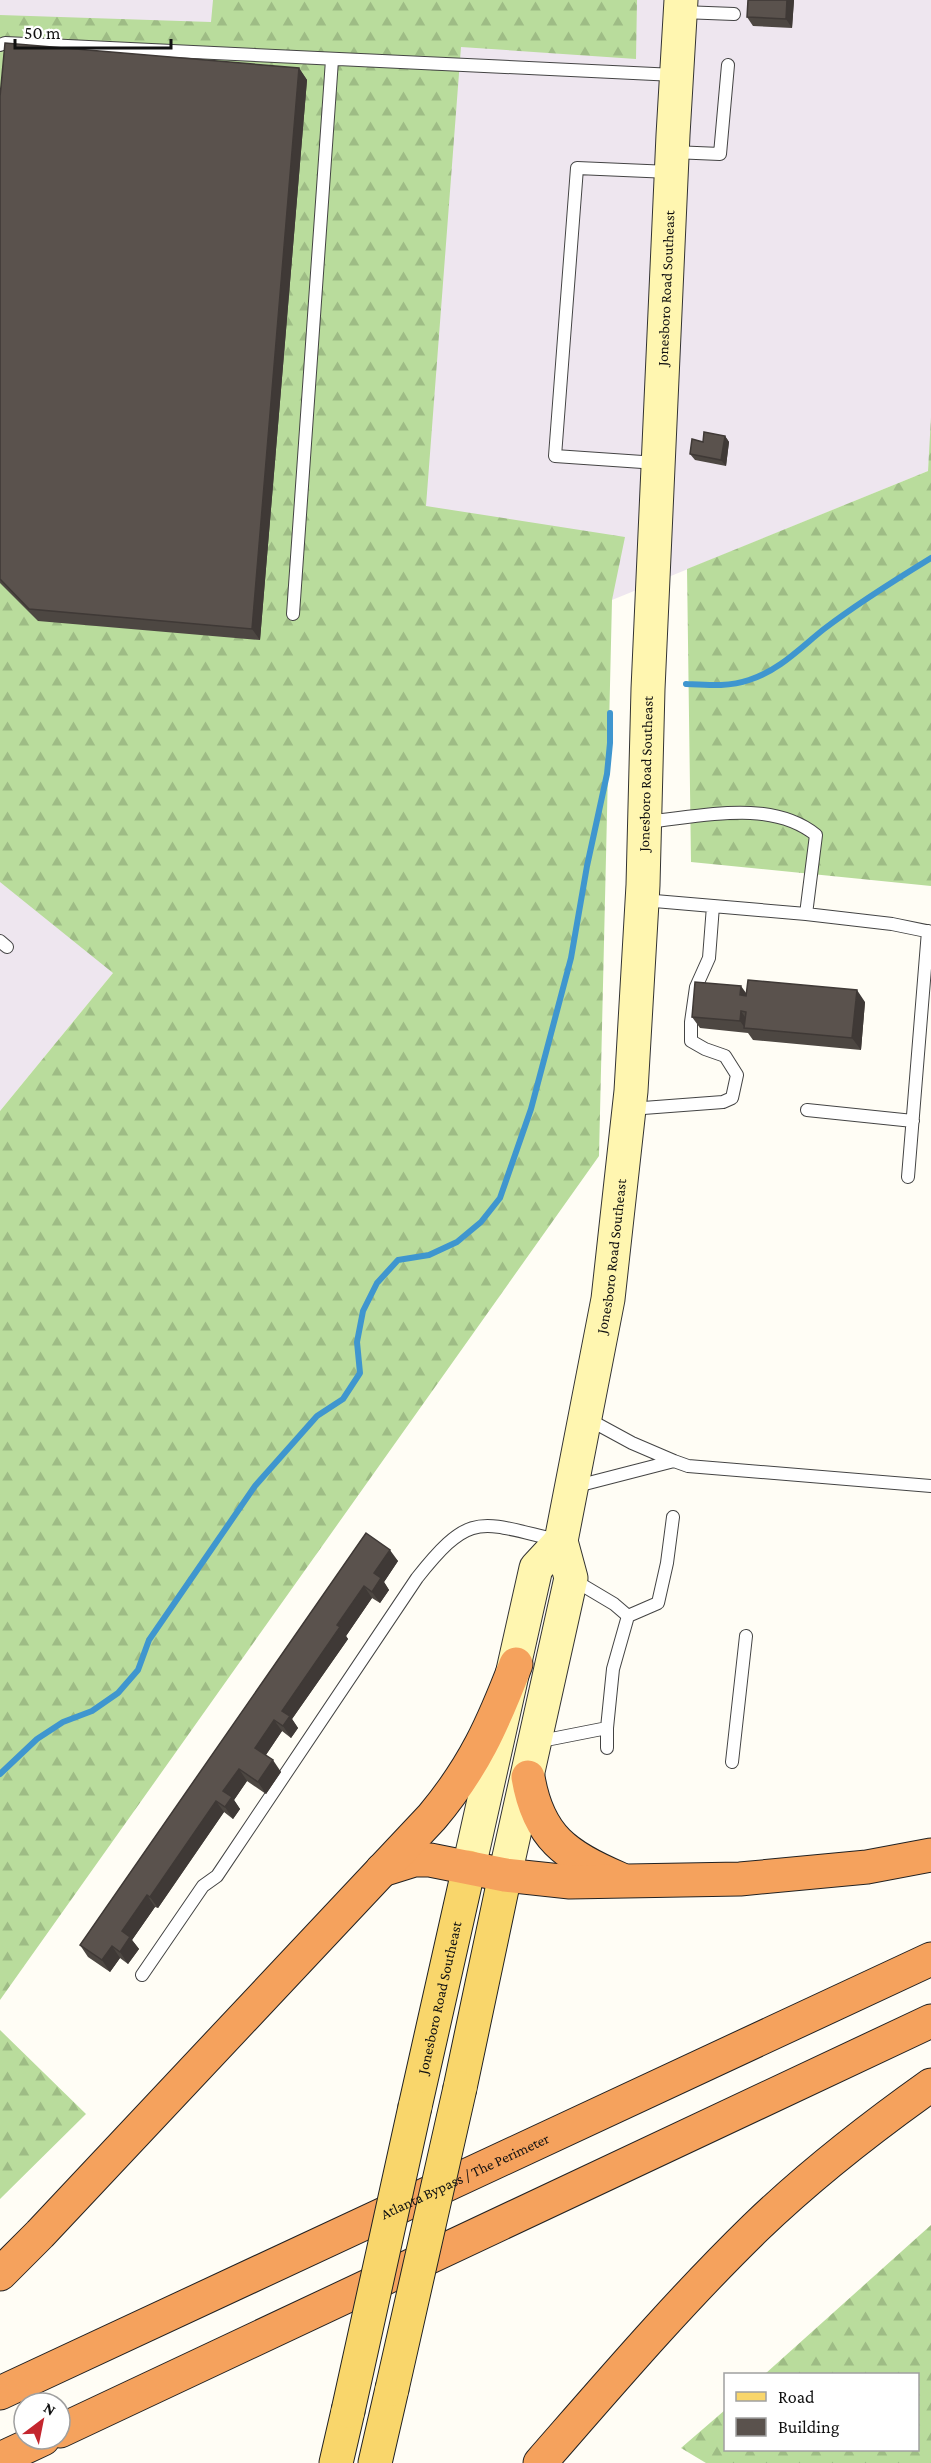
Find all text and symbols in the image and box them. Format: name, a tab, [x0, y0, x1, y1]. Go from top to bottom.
scale bar	[15, 12, 171, 50]
text: 50 m	[24, 23, 61, 43]
street label: Jonesboro Road Southeast	[654, 209, 678, 369]
street label: Jonesboro Road Southeast	[636, 695, 656, 854]
street label: Jonesboro Road Southeast	[593, 1177, 629, 1337]
street label: Jonesboro Road Southeast	[414, 1919, 465, 2078]
street label: Atlanta Bypass / The Perimeter	[378, 2130, 552, 2222]
legend	[724, 2373, 919, 2451]
text: Road	[778, 2387, 815, 2407]
north arrow	[12, 2391, 72, 2451]
text: N	[41, 2399, 59, 2419]
text: Building	[778, 2417, 840, 2437]

